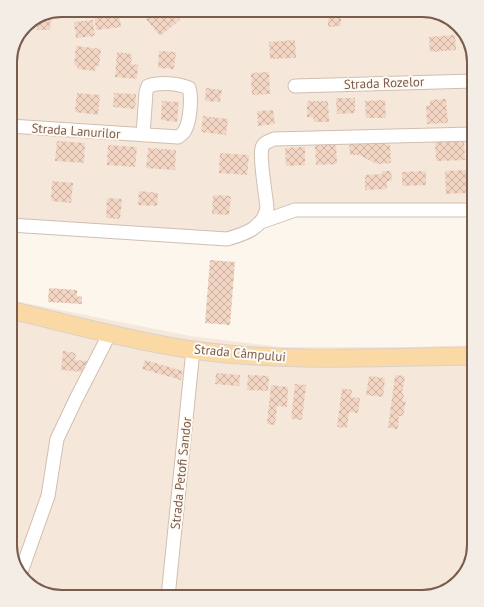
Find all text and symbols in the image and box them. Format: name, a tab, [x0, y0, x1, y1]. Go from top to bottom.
street label: Strada Rozelor	[344, 73, 425, 93]
street label: Strada Lanurilor	[31, 119, 122, 143]
street label: Strada Câmpului	[194, 341, 286, 365]
street label: Strada Petofi Sandor	[167, 415, 195, 530]

